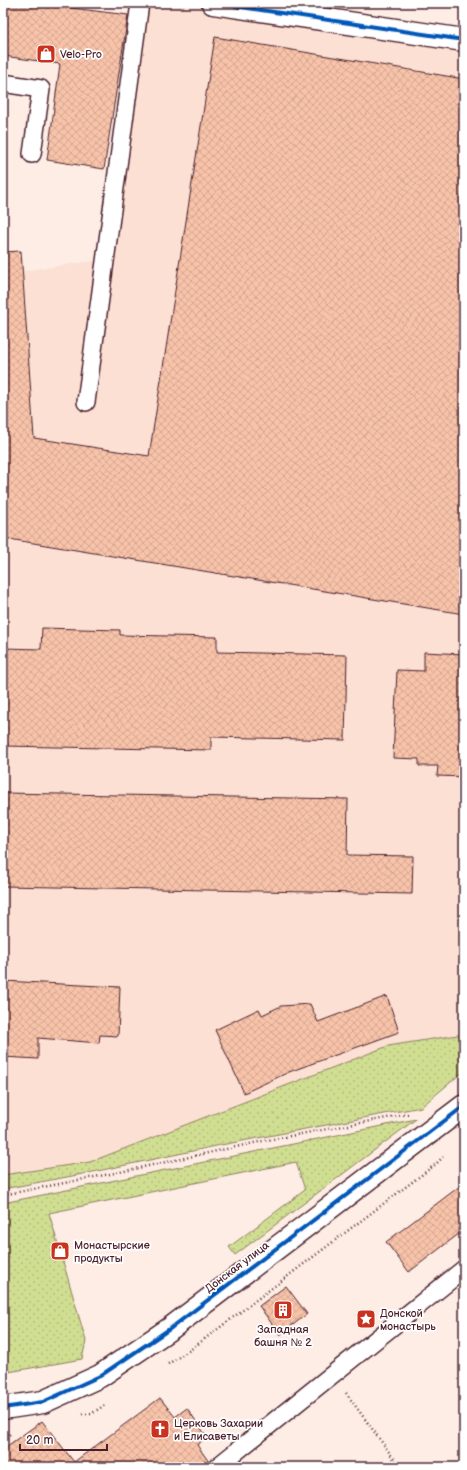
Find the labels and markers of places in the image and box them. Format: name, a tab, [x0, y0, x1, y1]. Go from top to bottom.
shop icon: Velo-Pro	[35, 43, 57, 65]
place label: Velo-Pro	[60, 48, 102, 61]
place label: Монастырские продукты	[74, 1239, 150, 1265]
shop icon: Монастырские продукты	[49, 1240, 71, 1262]
building icon: Западная башня № 2	[272, 1299, 294, 1321]
place label: Донской монастырь	[380, 1307, 436, 1333]
place icon: Донской монастырь	[355, 1308, 377, 1330]
place label: Западная башня № 2	[254, 1323, 312, 1349]
place label: Церковь Захарии и Елисаветы	[174, 1417, 263, 1443]
church icon: Церковь Захарии и Елисаветы	[149, 1418, 171, 1440]

